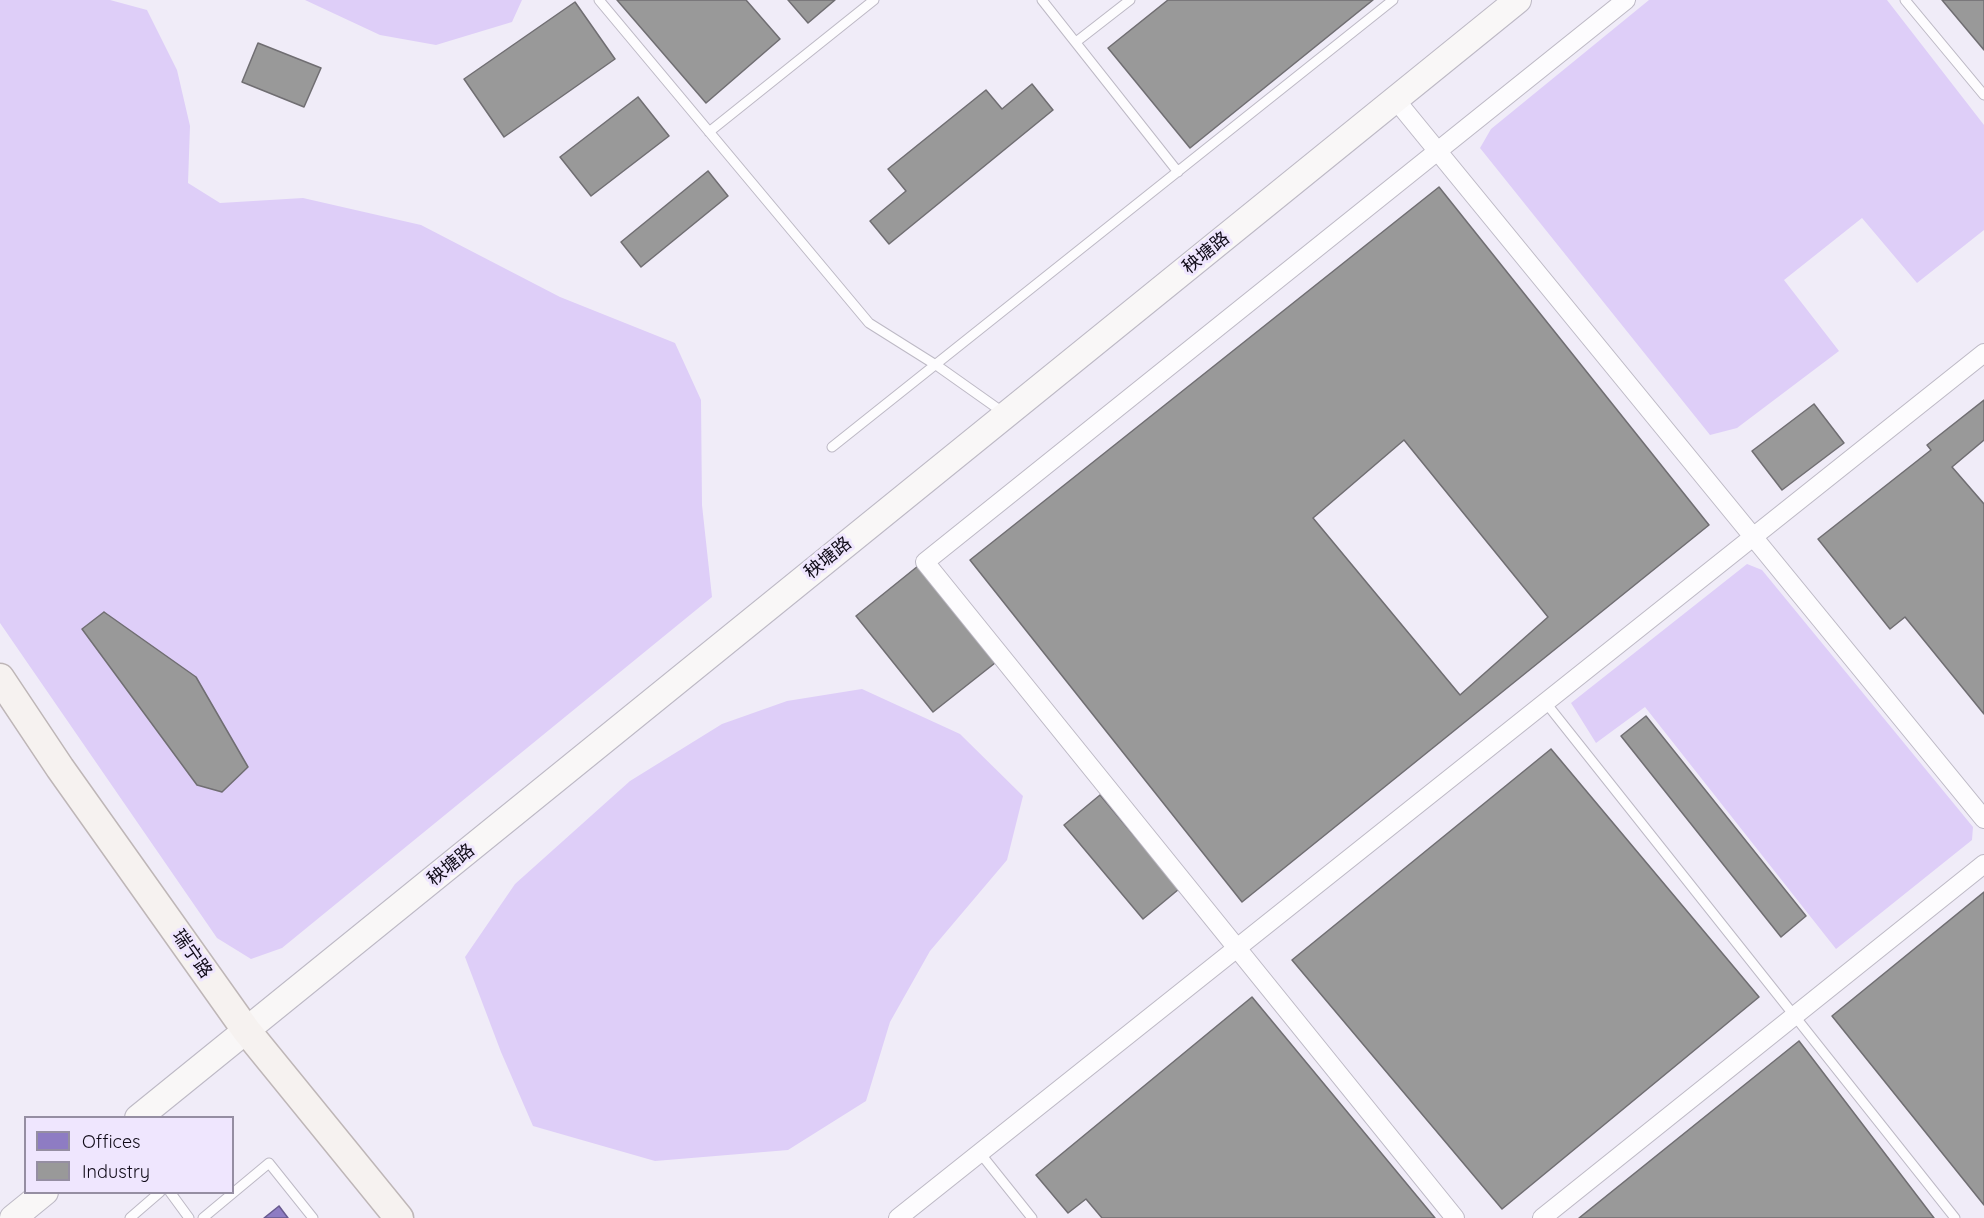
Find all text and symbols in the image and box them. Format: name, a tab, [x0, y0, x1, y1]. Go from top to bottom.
street label: 秧塘路	[1178, 228, 1234, 278]
street label: 秧塘路	[800, 533, 856, 583]
street label: 秧塘路	[423, 840, 479, 890]
street label: 瑞宁路	[168, 926, 216, 982]
legend	[24, 1116, 234, 1194]
text: Offices	[82, 1130, 141, 1153]
text: Industry	[82, 1160, 150, 1183]

